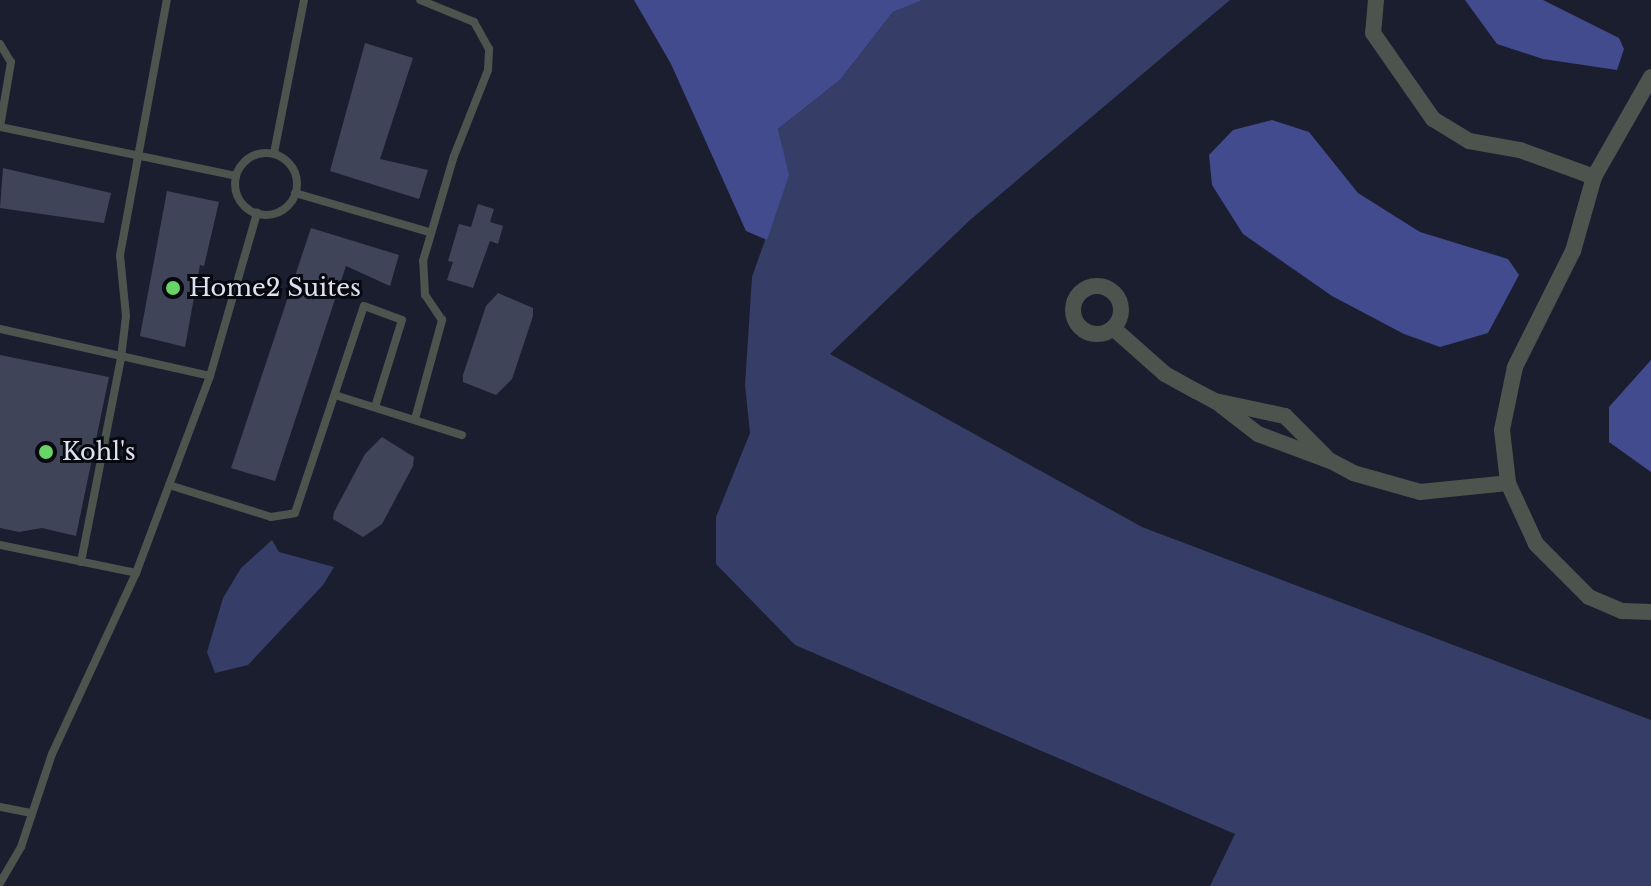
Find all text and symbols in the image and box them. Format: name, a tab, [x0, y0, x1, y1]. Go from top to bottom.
place label: Home2 Suites	[189, 274, 361, 302]
marker: Home2 Suites	[164, 279, 182, 297]
place label: Kohl's	[62, 438, 136, 466]
marker: Kohl's	[37, 443, 55, 461]

